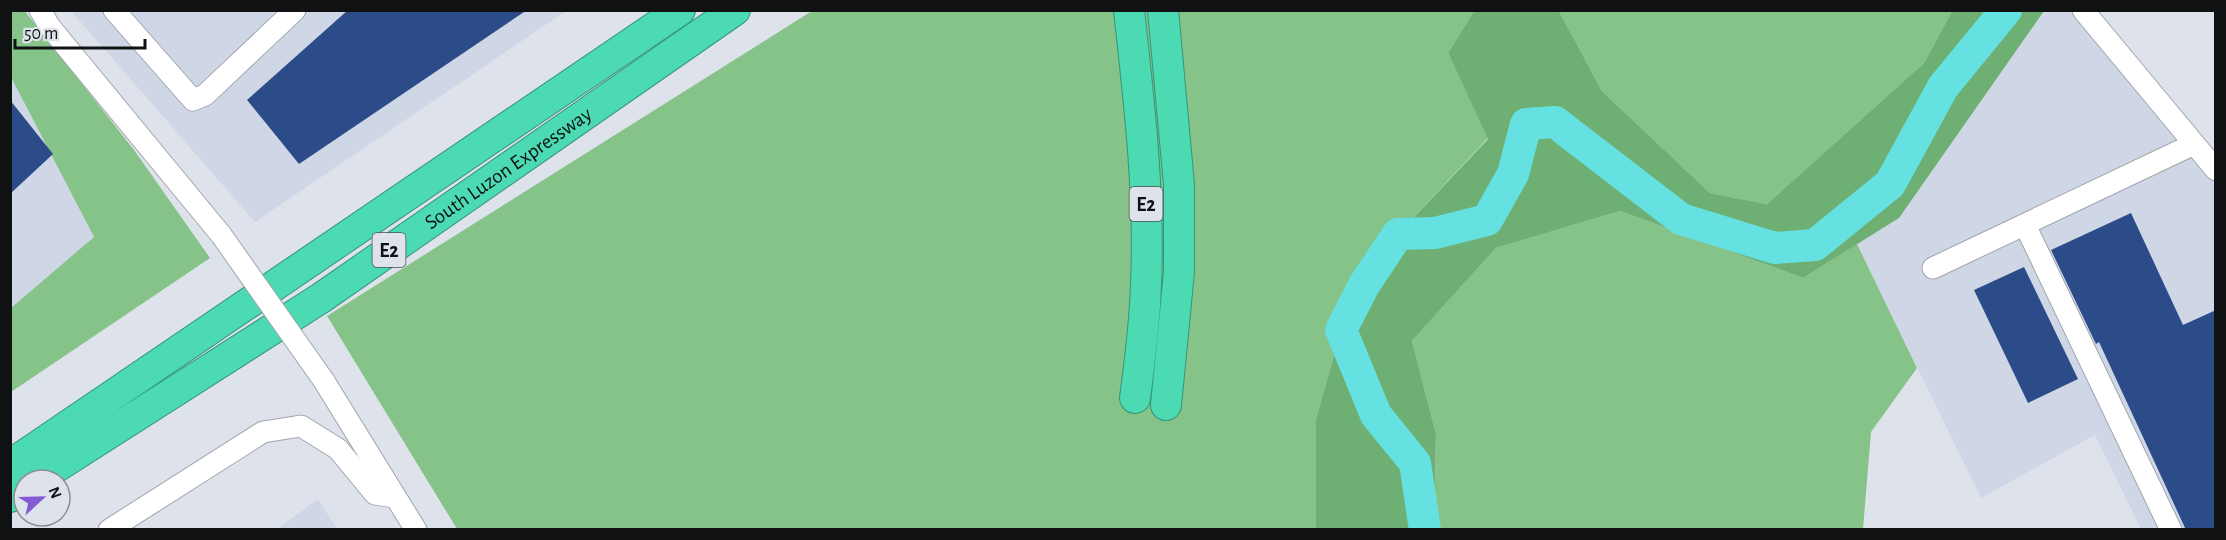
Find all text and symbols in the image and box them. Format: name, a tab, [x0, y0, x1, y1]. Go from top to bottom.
scale bar	[15, 12, 146, 50]
text: 50 m	[24, 25, 58, 43]
street label: South Luzon Expressway	[421, 103, 596, 233]
road number: E2	[1130, 187, 1162, 221]
road number: E2	[372, 233, 406, 267]
north arrow	[12, 468, 72, 528]
text: N	[45, 485, 64, 501]

